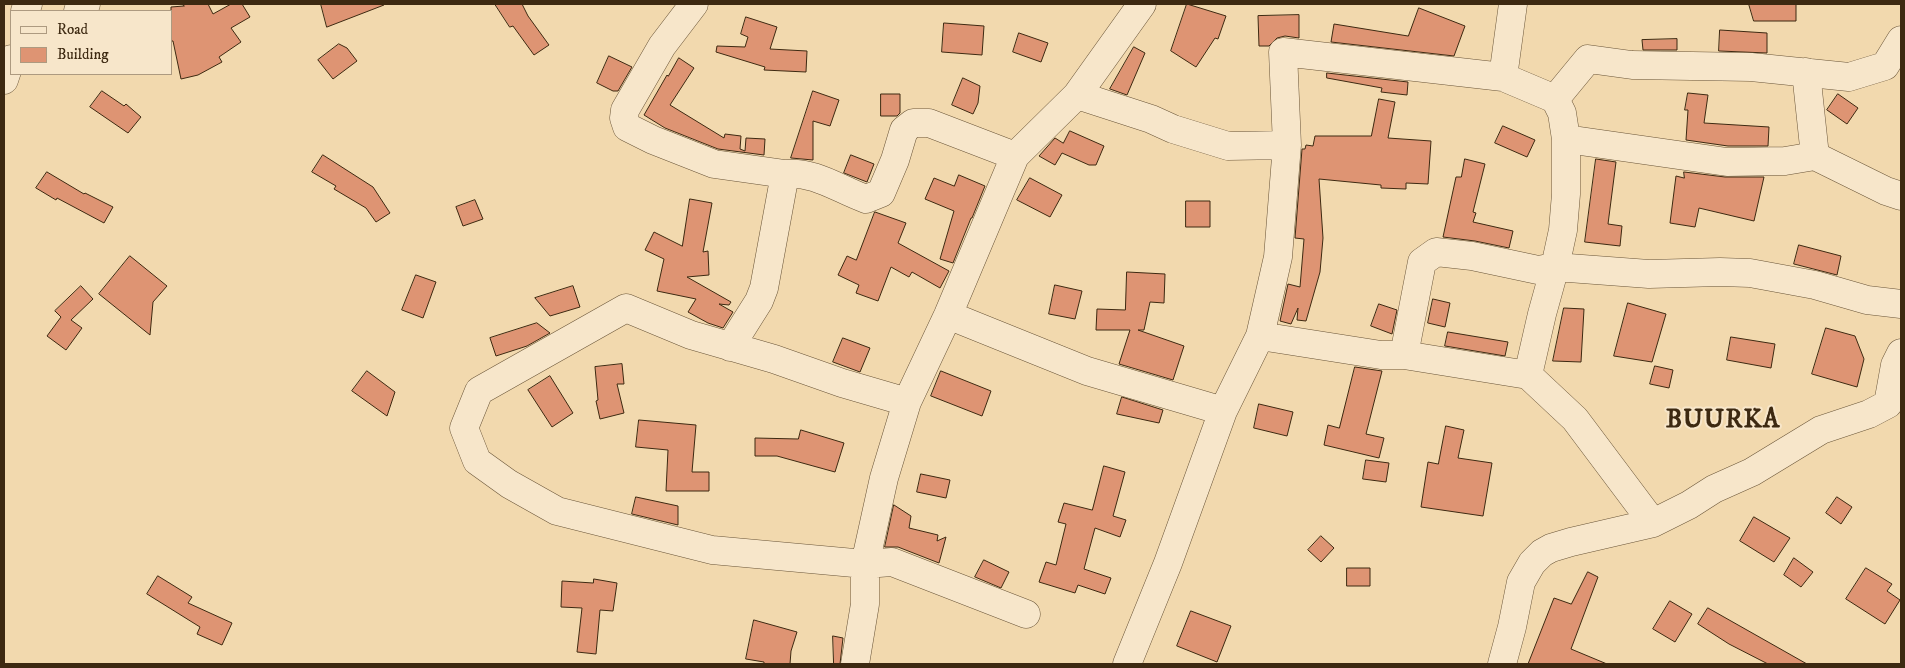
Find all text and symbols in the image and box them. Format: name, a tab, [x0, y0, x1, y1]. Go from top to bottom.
legend	[10, 10, 172, 75]
text: Road	[57, 20, 88, 39]
text: Building	[57, 45, 109, 64]
district label: BUURKA	[1665, 406, 1781, 438]

